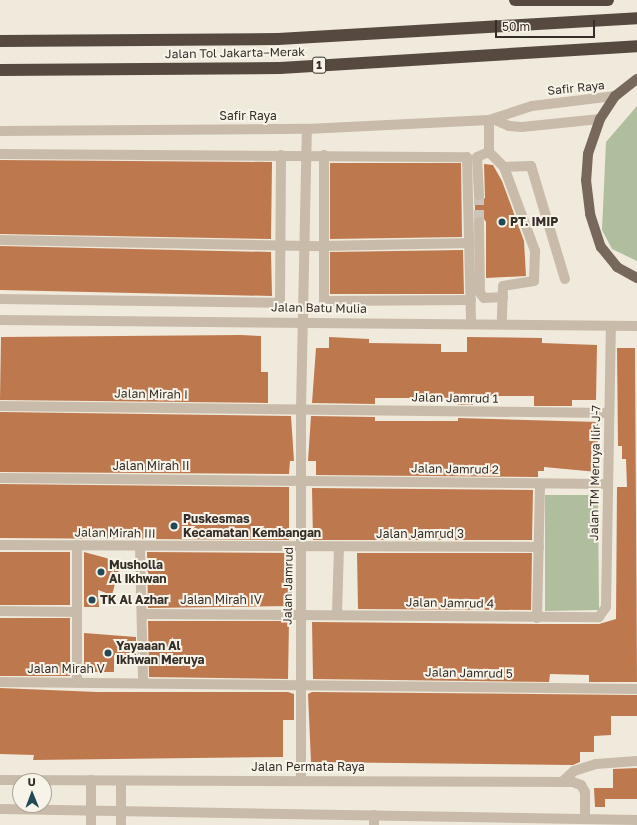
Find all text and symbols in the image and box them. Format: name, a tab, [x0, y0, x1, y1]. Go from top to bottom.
scale bar	[497, 12, 597, 38]
text: 50 m	[502, 19, 530, 34]
street label: Jalan Tol Jakarta–Merak	[165, 45, 305, 61]
road number: 1	[312, 56, 326, 74]
street label: Safir Raya	[547, 78, 605, 98]
street label: Safir Raya	[219, 109, 277, 123]
place label: PT. IMIP	[510, 215, 558, 229]
marker: PT. IMIP	[497, 217, 507, 227]
street label: Jalan Batu Mulia	[271, 300, 367, 316]
street label: Jalan Mirah I	[114, 386, 188, 402]
street label: Jalan Jamrud 1	[412, 390, 498, 406]
street label: Jalan TM Meruya Ilir J-7	[587, 405, 603, 541]
street label: Jalan Mirah II	[112, 459, 190, 473]
street label: Jalan Jamrud 2	[411, 461, 499, 477]
place label: Puskesmas Kecamatan Kembangan	[183, 512, 321, 540]
marker: Puskesmas Kecamatan Kembangan	[168, 520, 180, 532]
street label: Jalan Mirah III	[74, 525, 156, 541]
street label: Jalan Jamrud 3	[376, 527, 464, 541]
street label: Jalan Jamrud	[280, 547, 296, 625]
place label: Musholla Al Ikhwan	[109, 558, 166, 586]
marker: Musholla Al Ikhwan	[96, 567, 106, 577]
place label: TK Al Azhar	[100, 593, 169, 607]
street label: Jalan Mirah IV	[180, 593, 262, 607]
marker: TK Al Azhar	[87, 595, 97, 605]
street label: Jalan Jamrud 4	[406, 595, 494, 611]
place label: Yayaaan Al Ikhwan Meruya	[116, 639, 204, 667]
marker: Yayaaan Al Ikhwan Meruya	[103, 648, 113, 658]
street label: Jalan Mirah V	[27, 662, 105, 676]
street label: Jalan Jamrud 5	[425, 665, 513, 681]
street label: Jalan Permata Raya	[251, 760, 365, 774]
north arrow	[12, 773, 52, 813]
text: U	[28, 775, 36, 788]

